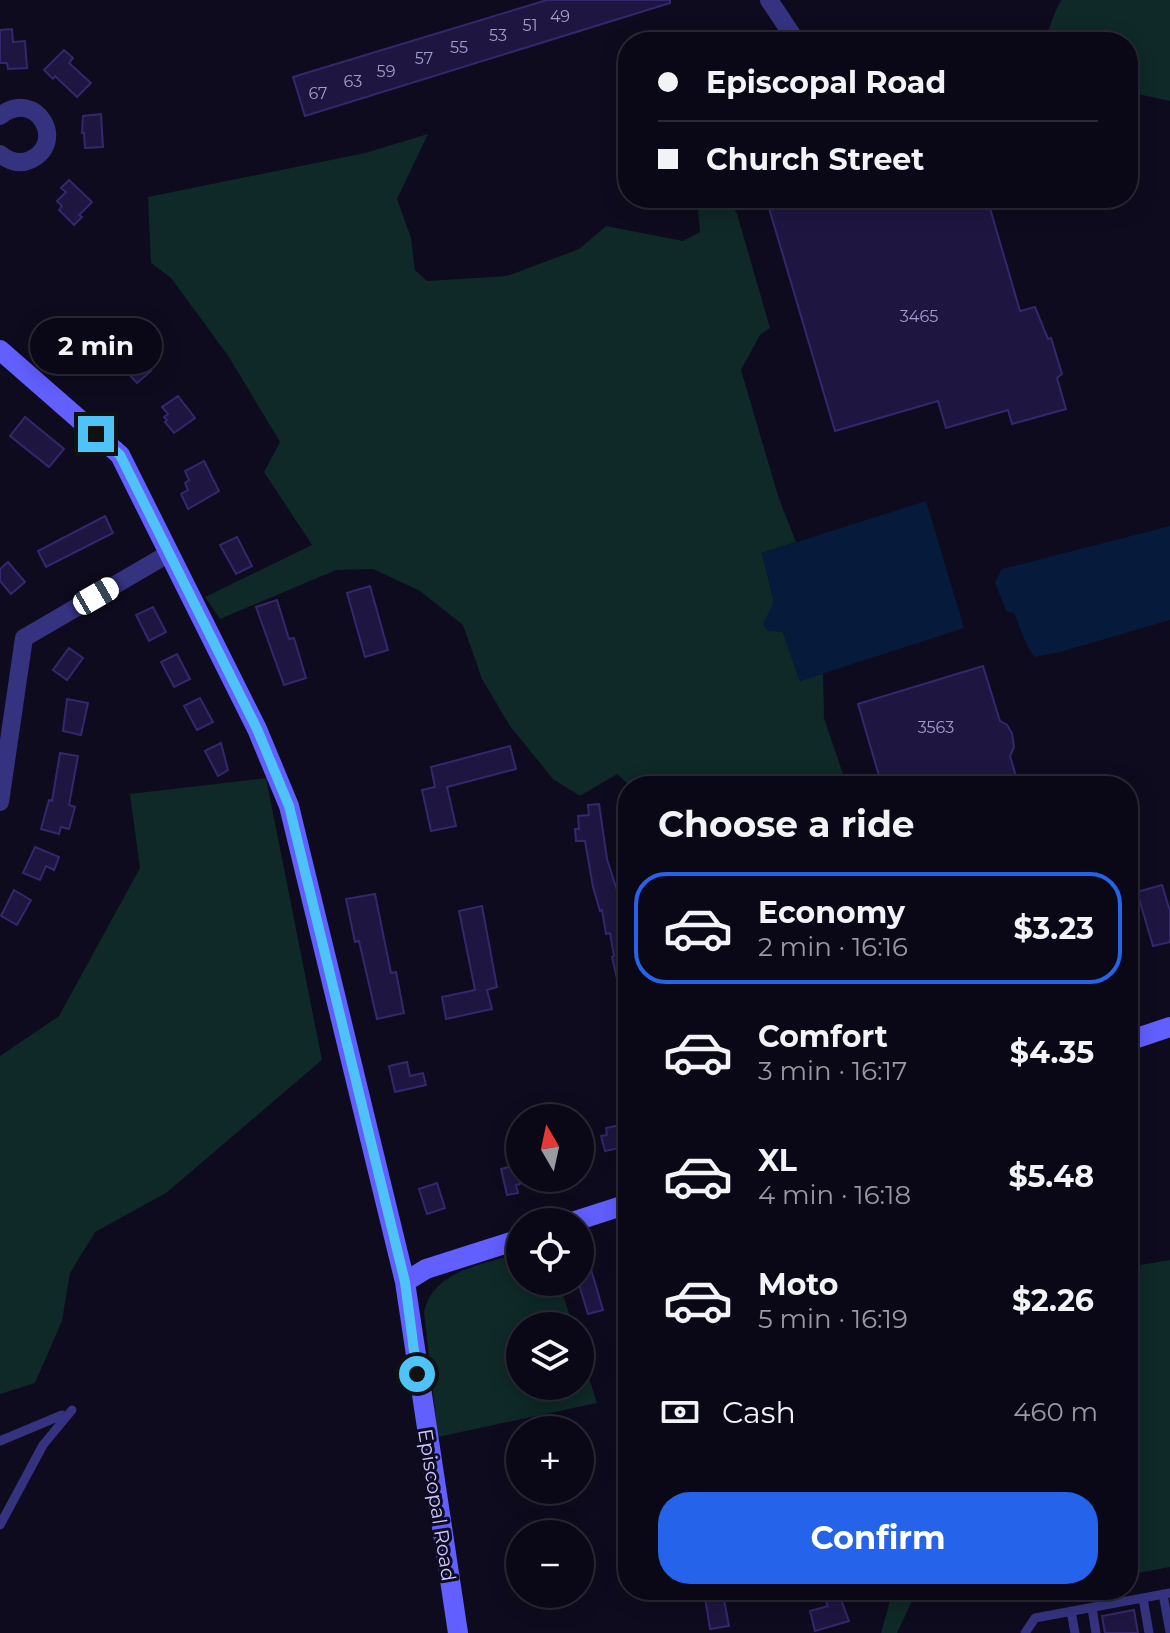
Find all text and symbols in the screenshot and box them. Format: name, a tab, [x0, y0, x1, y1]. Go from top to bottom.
house number: 49	[550, 7, 570, 26]
house number: 51	[523, 16, 537, 35]
house number: 53	[489, 26, 507, 45]
house number: 55	[450, 38, 468, 57]
house number: 57	[415, 49, 433, 68]
house number: 59	[377, 62, 395, 81]
text: Episcopal Road	[706, 64, 946, 101]
house number: 63	[344, 72, 362, 91]
house number: 67	[308, 84, 328, 103]
text: Church Street	[706, 141, 924, 178]
house number: 3465	[900, 307, 938, 326]
callout: 2 min	[30, 318, 162, 374]
text: 2 min	[58, 330, 134, 362]
route end	[78, 416, 114, 452]
car	[69, 574, 123, 618]
house number: 3563	[918, 718, 954, 737]
text: Choose a ride	[658, 802, 915, 846]
icon: car	[662, 892, 734, 964]
text: Economy	[758, 894, 905, 931]
text: $3.23	[1014, 910, 1094, 947]
text: 2 min · 16:16	[758, 931, 908, 963]
icon: car	[662, 1016, 734, 1088]
text: Comfort	[758, 1018, 888, 1055]
text: $4.35	[1010, 1034, 1094, 1071]
text: 3 min · 16:17	[758, 1055, 907, 1087]
north arrow	[506, 1104, 594, 1192]
map controls	[506, 1104, 594, 1608]
icon: car	[662, 1140, 734, 1212]
text: XL	[758, 1142, 797, 1179]
text: $5.48	[1008, 1158, 1094, 1195]
text: 4 min · 16:18	[758, 1179, 911, 1211]
button: locate	[506, 1208, 594, 1296]
icon: car	[662, 1264, 734, 1336]
text: Moto	[758, 1266, 839, 1303]
text: $2.26	[1012, 1282, 1094, 1319]
text: 5 min · 16:19	[758, 1303, 908, 1335]
button: layers	[506, 1312, 594, 1400]
route start	[399, 1356, 435, 1392]
icon: cash	[658, 1390, 702, 1434]
text: Cash	[722, 1394, 796, 1431]
text: 460 m	[1013, 1396, 1098, 1428]
button: +	[506, 1416, 594, 1504]
street label: Episcopal Road	[413, 1427, 461, 1583]
button: Confirm	[658, 1492, 1098, 1584]
button: −	[506, 1520, 594, 1608]

